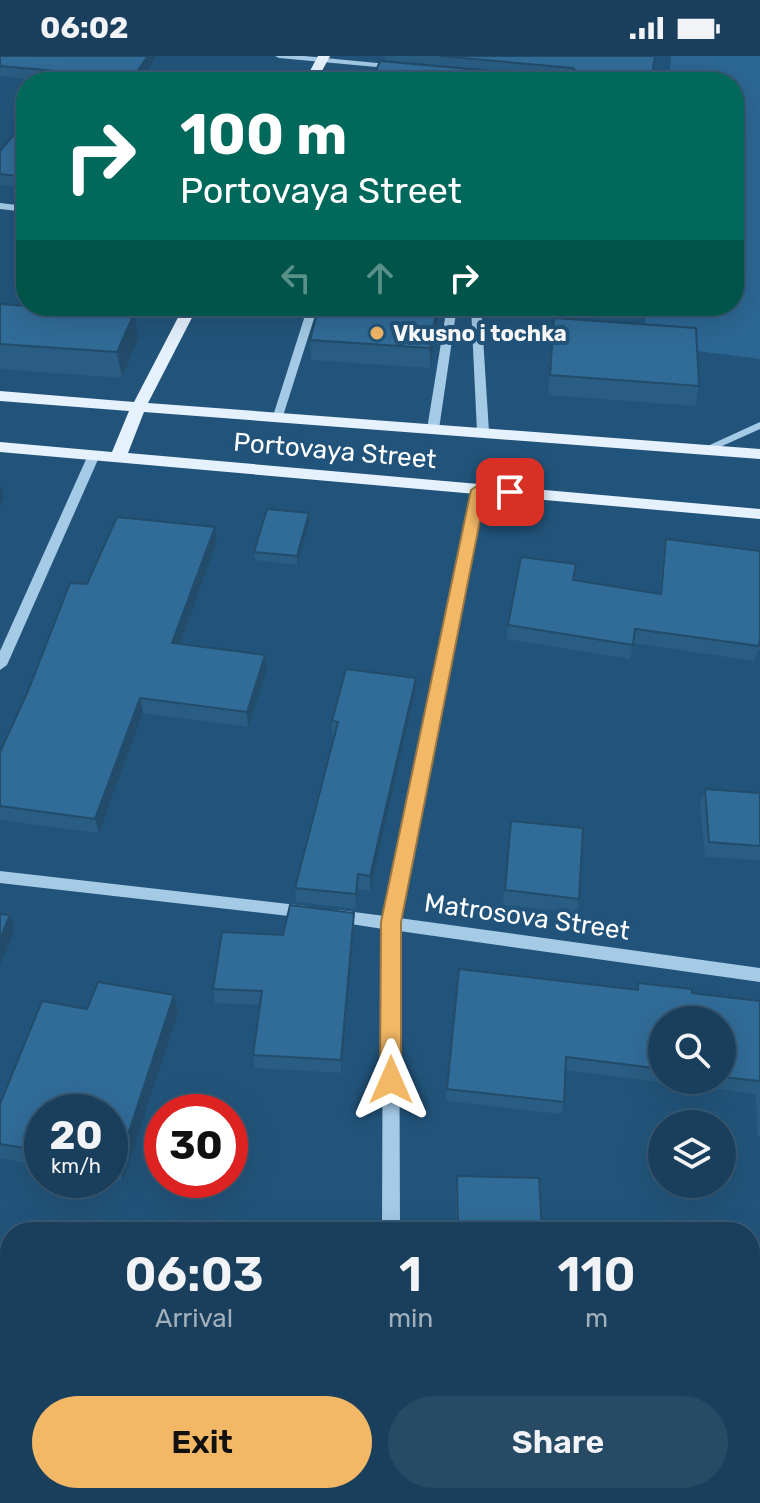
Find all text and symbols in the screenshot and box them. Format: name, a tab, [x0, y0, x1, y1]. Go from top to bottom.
text: 06:02	[40, 10, 129, 46]
text: 100 m	[180, 102, 347, 168]
icon: right	[48, 104, 152, 208]
text: Portovaya Street	[180, 169, 462, 212]
icon: left	[274, 256, 318, 300]
icon: ahead	[358, 256, 402, 300]
icon: right	[442, 256, 486, 300]
place label: Vkusno i tochka	[393, 320, 567, 347]
marker: Vkusno i tochka	[368, 324, 386, 342]
street label: Portovaya Street	[232, 427, 438, 475]
pin	[476, 458, 544, 526]
icon: arrive	[488, 470, 532, 514]
street label: Matrosova Street	[422, 887, 632, 947]
map controls	[648, 1006, 736, 1198]
button: search	[648, 1006, 736, 1094]
position arrow	[349, 1038, 433, 1122]
speed limit sign: 30	[144, 1094, 248, 1198]
button: layers	[648, 1110, 736, 1198]
text: 20	[49, 1112, 103, 1159]
text: km/h	[51, 1154, 101, 1178]
text: 06:03	[124, 1246, 264, 1303]
text: 1	[399, 1246, 422, 1303]
text: 110	[558, 1246, 636, 1303]
text: Arrival	[155, 1303, 233, 1334]
text: min	[388, 1303, 433, 1334]
text: m	[585, 1303, 608, 1334]
button: Exit	[32, 1396, 372, 1488]
button: Share	[388, 1396, 728, 1488]

